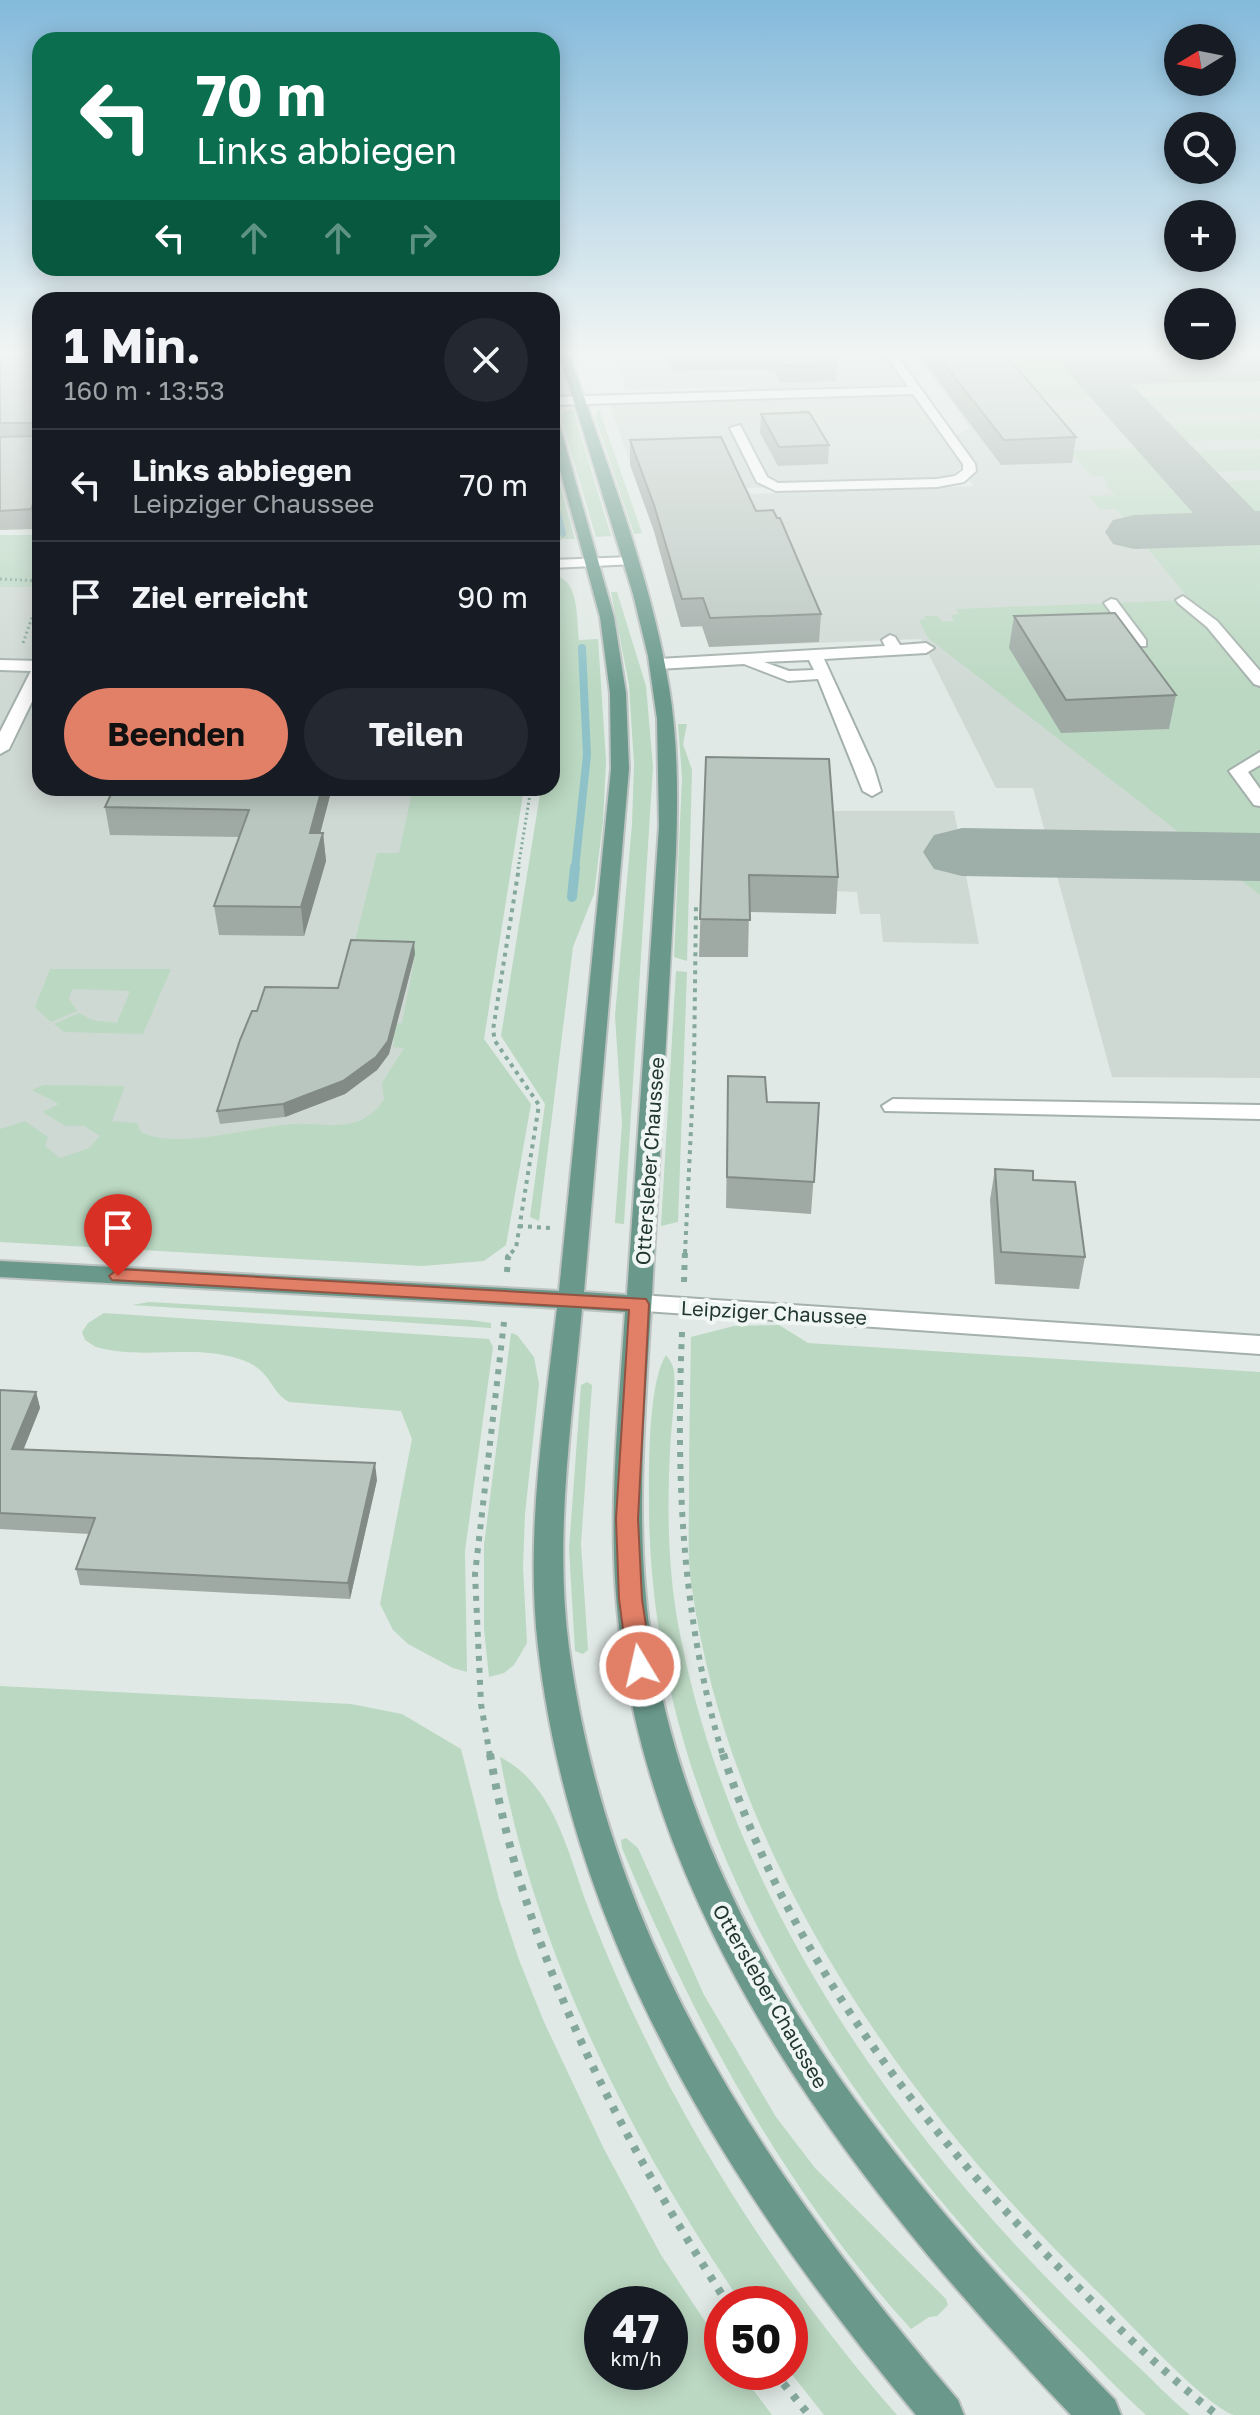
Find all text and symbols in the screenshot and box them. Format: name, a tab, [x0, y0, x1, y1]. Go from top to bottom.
north arrow	[1164, 24, 1236, 96]
map controls	[1164, 24, 1236, 360]
text: 70 m	[196, 61, 326, 128]
icon: left	[64, 64, 168, 168]
button: search	[1164, 112, 1236, 184]
text: Links abbiegen	[196, 129, 457, 172]
button: +	[1164, 200, 1236, 272]
icon: left	[148, 216, 192, 260]
icon: ahead	[232, 216, 276, 260]
icon: ahead	[316, 216, 360, 260]
icon: right	[400, 216, 444, 260]
button: −	[1164, 288, 1236, 360]
text: 1 Min.	[64, 316, 201, 374]
button: close	[444, 318, 528, 402]
text: 160 m · 13:53	[64, 375, 225, 406]
text: Links abbiegen	[132, 452, 352, 488]
icon: left	[64, 463, 108, 507]
text: 70 m	[459, 467, 528, 503]
text: Leipziger Chaussee	[132, 488, 374, 519]
icon: arrive	[64, 575, 108, 619]
text: Ziel erreicht	[132, 579, 308, 615]
text: 90 m	[457, 579, 528, 615]
button: Beenden	[64, 688, 288, 780]
button: Teilen	[304, 688, 528, 780]
street label: Ottersleber Chaussee	[630, 1056, 668, 1266]
pin	[84, 1194, 152, 1276]
icon: arrive	[96, 1206, 140, 1250]
street label: Leipziger Chaussee	[680, 1295, 868, 1329]
position arrow	[598, 1624, 682, 1708]
street label: Ottersleber Chaussee	[708, 1900, 834, 2092]
speed limit sign: 50	[704, 2286, 808, 2390]
text: 47	[613, 2304, 659, 2352]
text: km/h	[611, 2346, 661, 2370]

